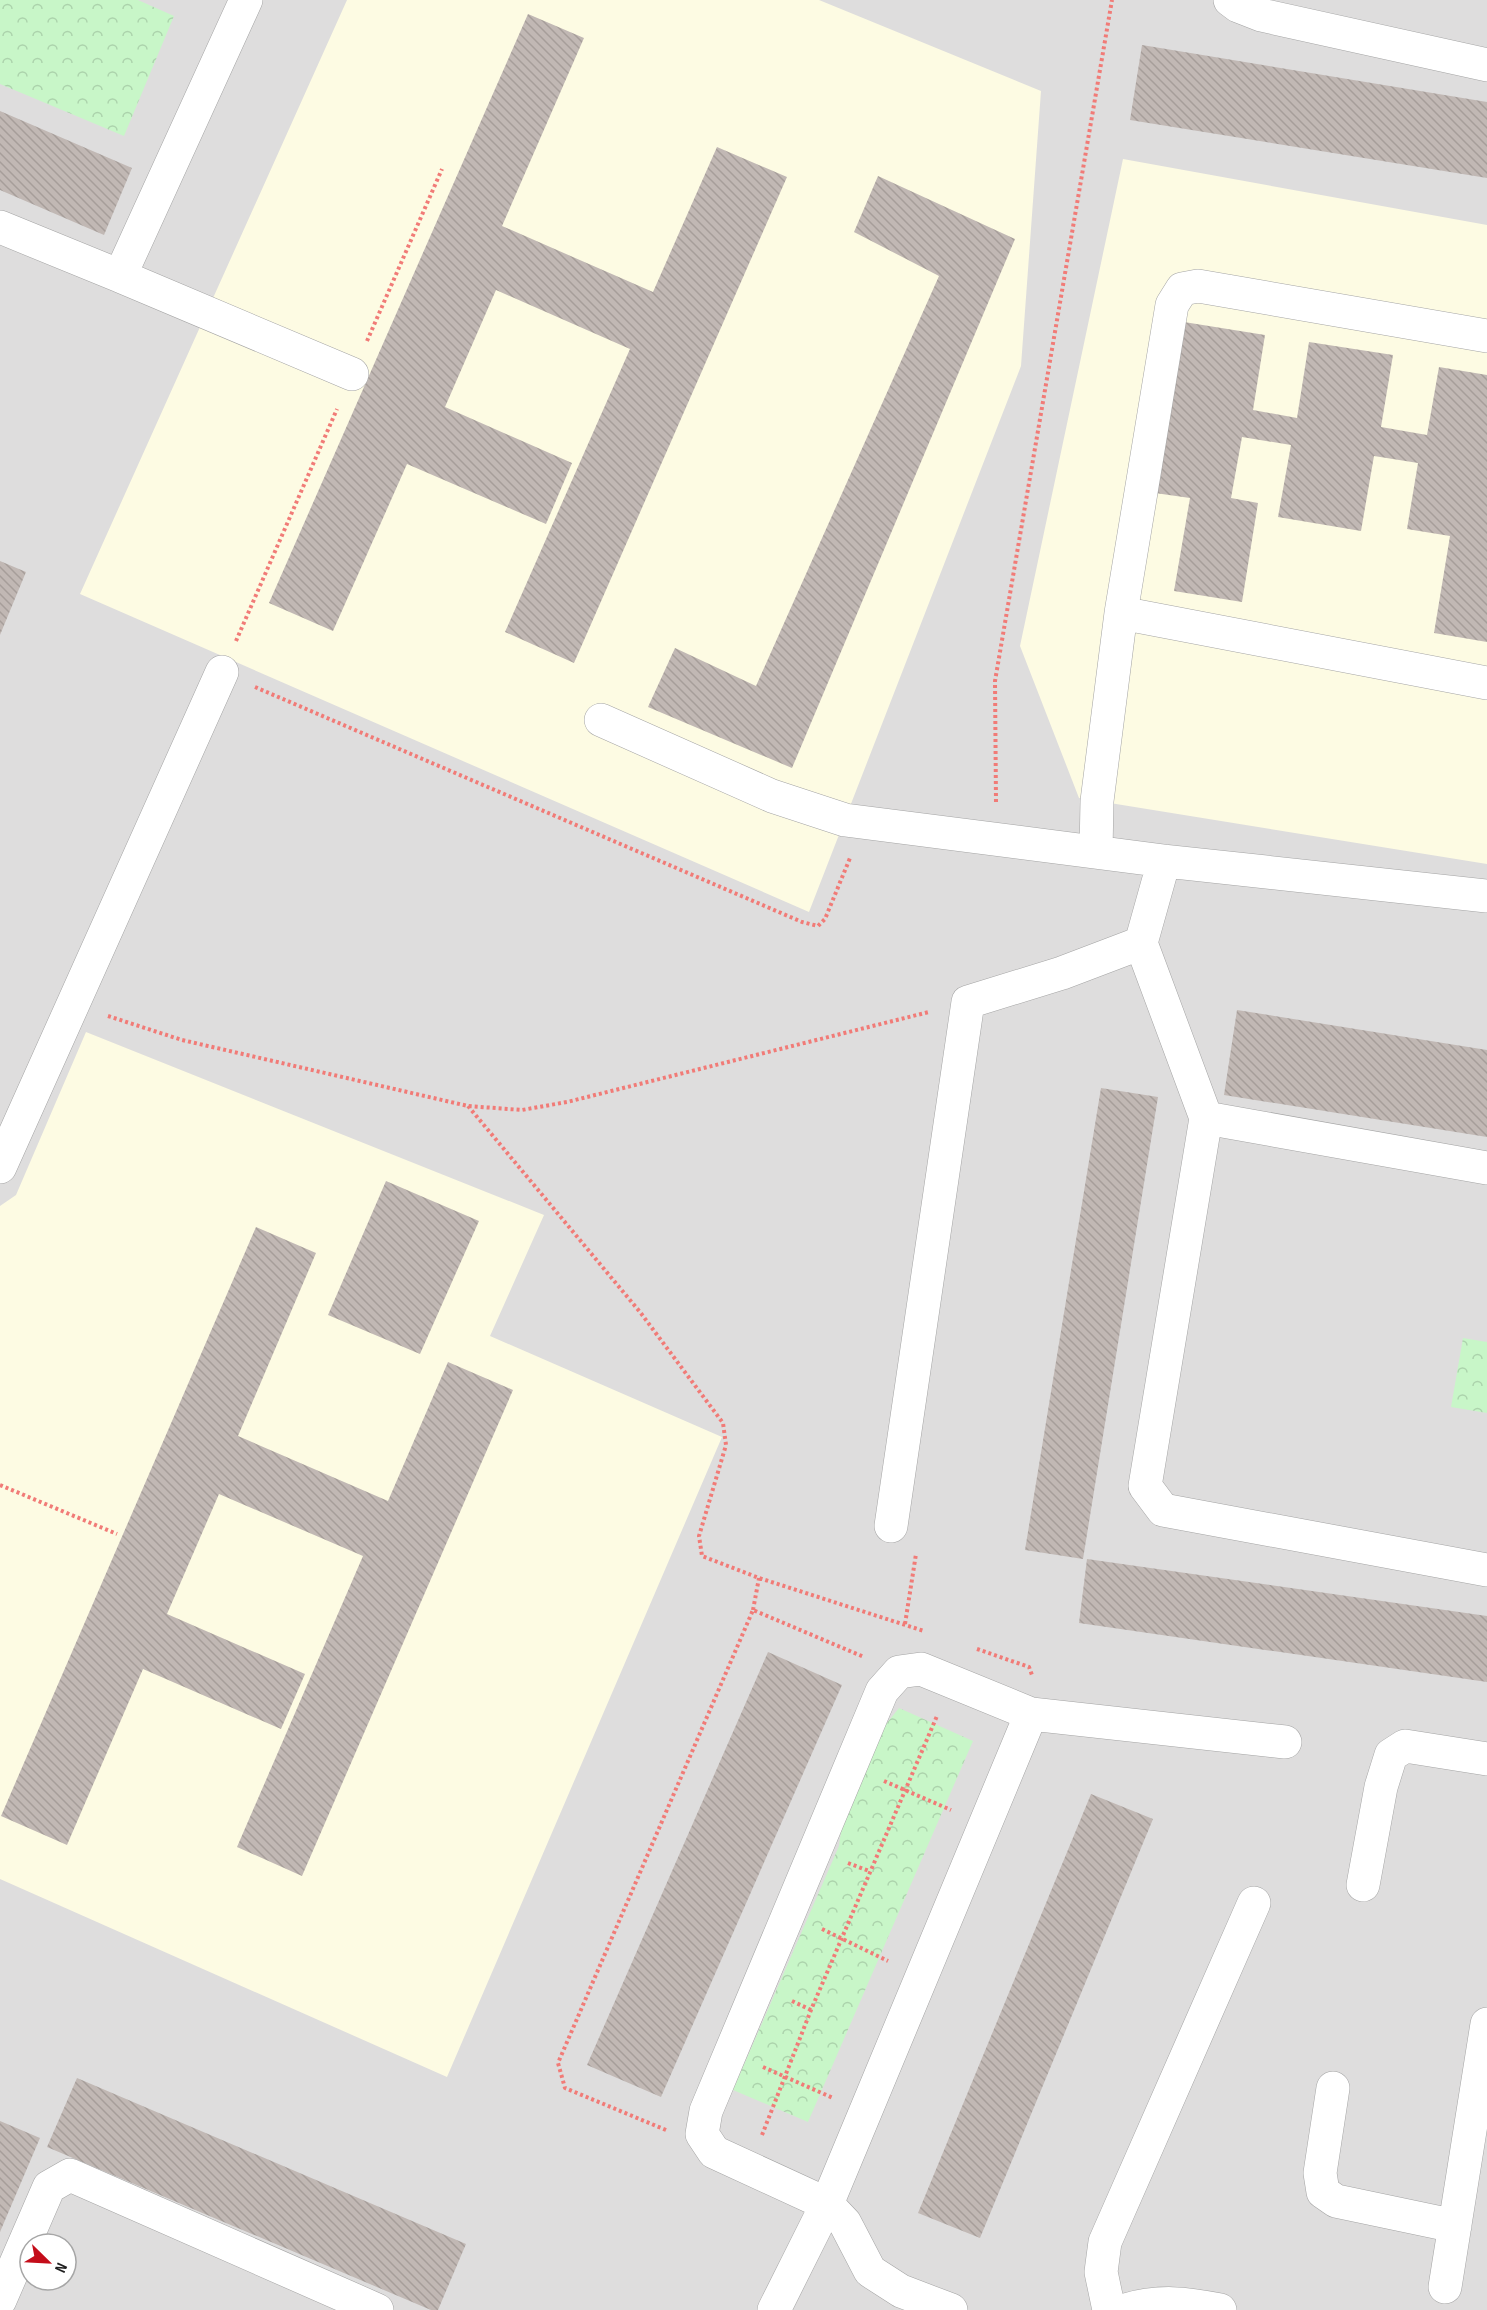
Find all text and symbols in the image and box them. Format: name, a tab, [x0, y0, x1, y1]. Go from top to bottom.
north arrow	[18, 2232, 78, 2292]
text: N	[50, 2260, 71, 2275]

